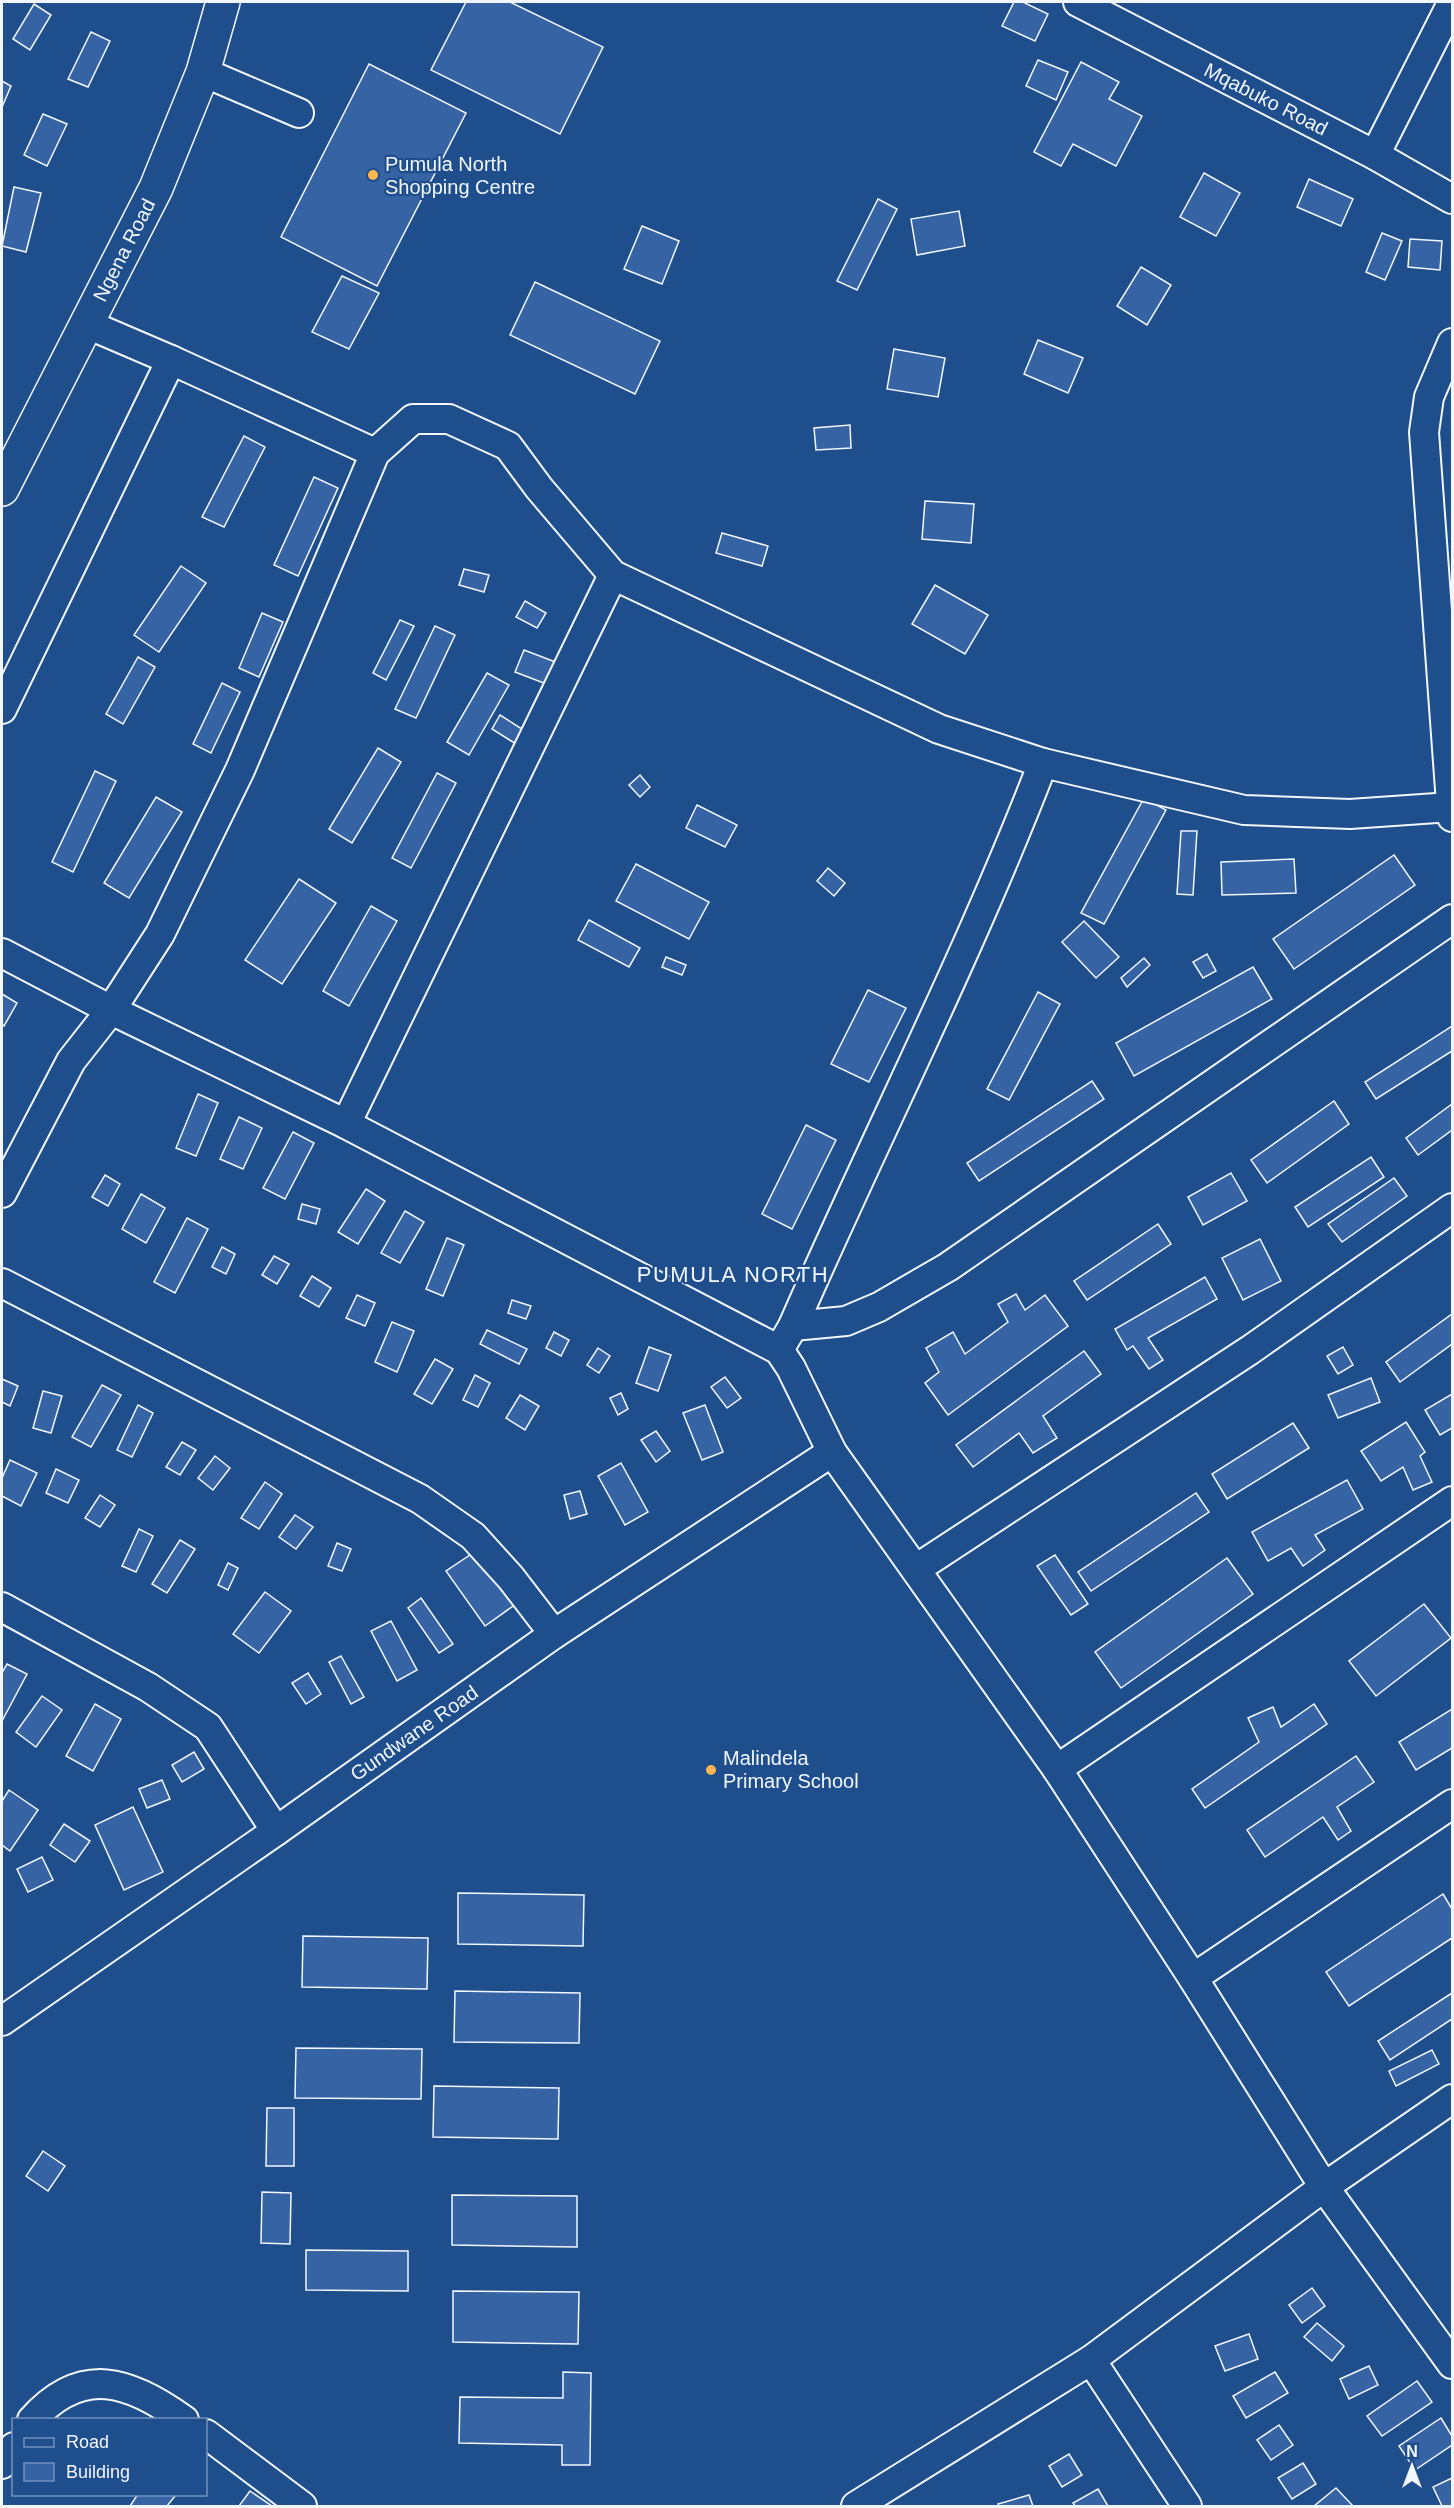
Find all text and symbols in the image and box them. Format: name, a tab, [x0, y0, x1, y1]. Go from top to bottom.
street label: Mqabuko Road	[1201, 58, 1331, 140]
place label: Pumula North Shopping Centre	[385, 153, 535, 198]
marker: Pumula North Shopping Centre	[366, 168, 380, 182]
street label: Ngena Road	[89, 195, 159, 305]
district label: PUMULA NORTH	[637, 1262, 829, 1287]
street label: Gundwane Road	[346, 1681, 482, 1785]
place label: Malindela Primary School	[723, 1747, 859, 1792]
marker: Malindela Primary School	[704, 1763, 718, 1777]
legend	[12, 2418, 207, 2496]
text: Road	[66, 2432, 109, 2452]
north arrow	[1382, 2436, 1442, 2496]
text: N	[1406, 2443, 1418, 2460]
text: Building	[66, 2462, 130, 2482]

